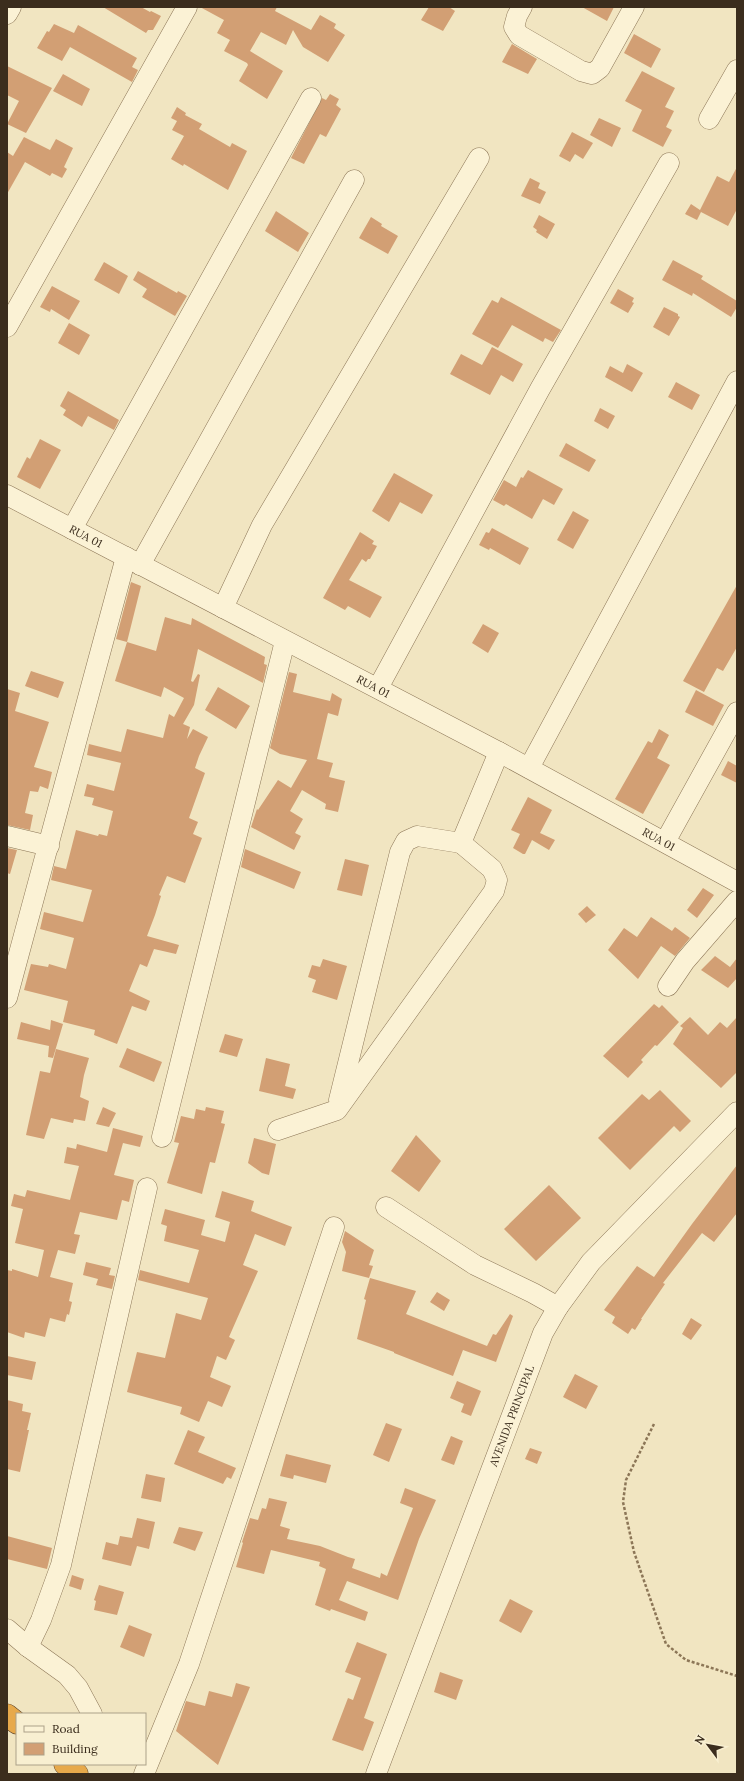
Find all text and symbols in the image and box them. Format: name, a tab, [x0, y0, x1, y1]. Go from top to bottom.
street label: RUA 01	[67, 522, 105, 551]
street label: RUA 01	[354, 672, 392, 701]
street label: RUA 01	[640, 825, 678, 854]
street label: AVENIDA PRINCIPAL	[486, 1363, 537, 1469]
legend	[16, 1713, 146, 1765]
text: Road	[52, 1721, 80, 1736]
north arrow	[688, 1725, 728, 1765]
text: N	[691, 1732, 708, 1747]
text: Building	[52, 1741, 98, 1756]

